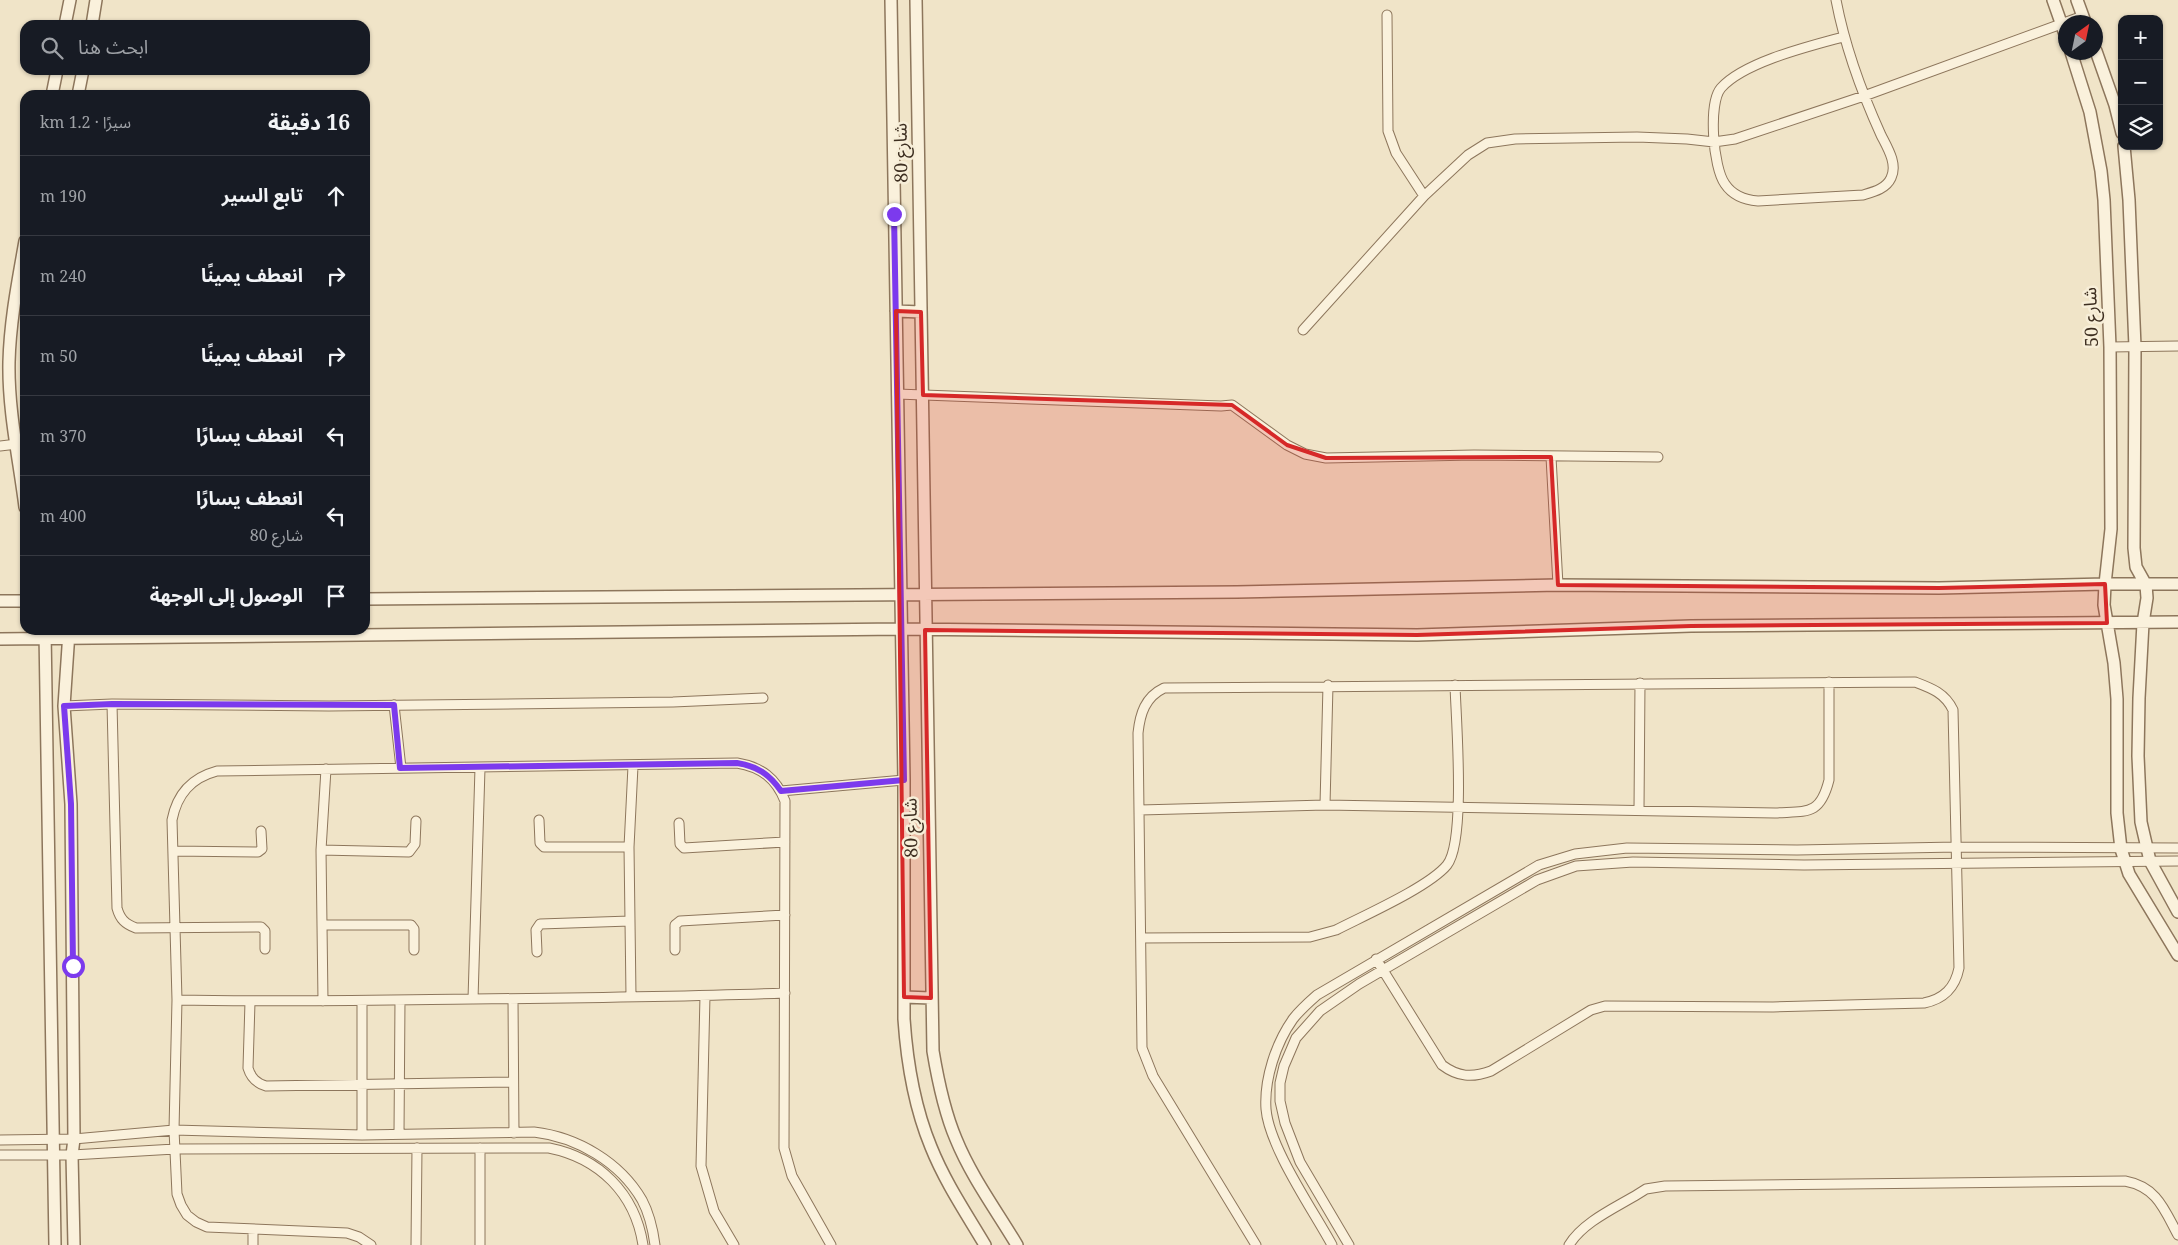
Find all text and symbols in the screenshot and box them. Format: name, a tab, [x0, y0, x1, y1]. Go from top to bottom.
north arrow	[2058, 15, 2103, 60]
map controls	[2118, 15, 2163, 150]
button: +	[2118, 15, 2163, 60]
search box	[20, 20, 370, 75]
icon: search	[38, 34, 66, 62]
text: ابحث هنا	[78, 34, 148, 60]
button: −	[2118, 60, 2163, 105]
button: layers	[2118, 105, 2163, 150]
text: 16 دقيقة	[268, 108, 350, 136]
text: سيرًا · 1.2 km	[40, 111, 131, 133]
street label: شارع 80	[887, 123, 916, 183]
text: تابع السير	[222, 182, 303, 208]
icon: ahead	[322, 182, 350, 210]
text: 190 m	[40, 185, 86, 207]
route end	[883, 203, 906, 226]
text: انعطف يمينًا	[201, 262, 303, 288]
icon: right	[322, 262, 350, 290]
text: 240 m	[40, 265, 86, 287]
street label: شارع 50	[2077, 287, 2106, 347]
text: انعطف يمينًا	[201, 342, 303, 368]
icon: right	[322, 342, 350, 370]
text: 50 m	[40, 345, 77, 367]
text: انعطف يسارًا	[196, 422, 303, 448]
icon: left	[322, 422, 350, 450]
text: 370 m	[40, 425, 86, 447]
text: انعطف يسارًا	[196, 485, 303, 511]
icon: left	[322, 502, 350, 530]
text: 400 m	[40, 505, 86, 527]
text: شارع 80	[250, 524, 303, 546]
text: الوصول إلى الوجهة	[150, 582, 303, 608]
icon: arrive	[322, 582, 350, 610]
street label: شارع 80	[897, 798, 926, 858]
route start	[62, 955, 85, 978]

